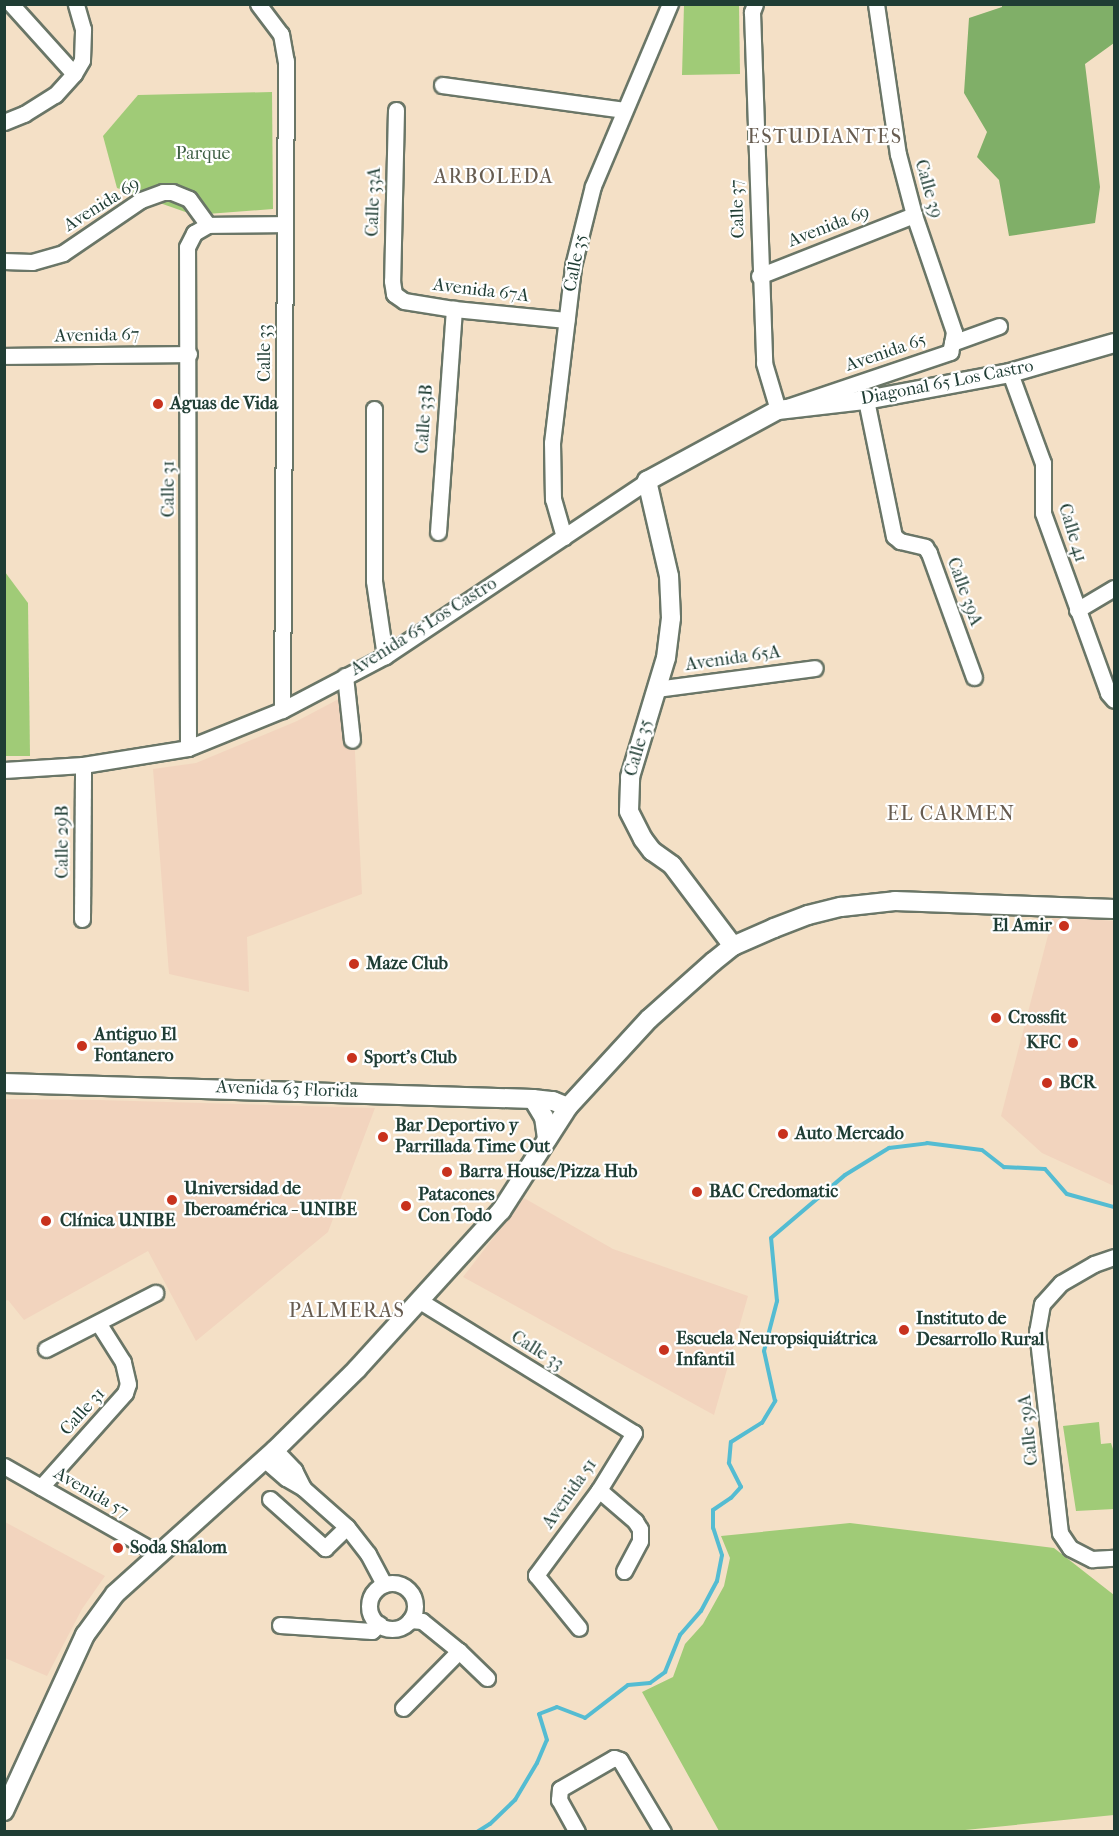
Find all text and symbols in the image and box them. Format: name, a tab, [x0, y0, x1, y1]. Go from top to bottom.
district label: ESTUDIANTES	[747, 124, 903, 148]
park label: Parque	[176, 143, 230, 165]
street label: Calle 39	[909, 157, 947, 221]
district label: ARBOLEDA	[434, 164, 554, 188]
street label: Calle 33A	[362, 167, 386, 237]
street label: Avenida 69	[60, 173, 144, 237]
street label: Calle 37	[726, 179, 750, 239]
street label: Avenida 69	[785, 202, 873, 252]
street label: Calle 35	[560, 232, 592, 294]
street label: Avenida 67A	[432, 274, 530, 308]
street label: Avenida 67	[54, 324, 140, 348]
street label: Calle 33	[254, 324, 276, 382]
street label: Avenida 65	[843, 329, 929, 377]
street label: Diagonal 65 Los Castro	[859, 356, 1035, 410]
street label: Calle 33B	[412, 384, 438, 454]
place label: Aguas de Vida	[170, 393, 278, 415]
marker: Aguas de Vida	[151, 397, 165, 411]
street label: Calle 31	[158, 461, 180, 517]
street label: Calle 41	[1053, 501, 1091, 565]
street label: Calle 39A	[942, 555, 986, 629]
street label: Avenida 65 Los Castro	[347, 573, 501, 681]
street label: Avenida 65A	[684, 642, 782, 676]
street label: Calle 35	[621, 717, 657, 779]
district label: EL CARMEN	[887, 801, 1015, 825]
street label: Calle 29B	[52, 805, 74, 879]
place label: El Amir	[993, 915, 1052, 937]
marker: El Amir	[1057, 919, 1071, 933]
place label: Maze Club	[366, 953, 448, 975]
marker: Maze Club	[347, 957, 361, 971]
place label: Crossfit	[1008, 1007, 1066, 1029]
marker: Crossfit	[989, 1011, 1003, 1025]
place label: Antiguo El Fontanero	[94, 1025, 177, 1068]
place label: KFC	[1026, 1032, 1061, 1054]
marker: KFC	[1066, 1036, 1080, 1050]
marker: Antiguo El Fontanero	[75, 1039, 89, 1053]
place label: Sport's Club	[364, 1047, 457, 1069]
marker: Sport's Club	[345, 1051, 359, 1065]
place label: BCR	[1059, 1072, 1096, 1094]
marker: BCR	[1040, 1076, 1054, 1090]
street label: Avenida 63 Florida	[216, 1077, 358, 1103]
place label: Bar Deportivo y Parrillada Time Out	[395, 1116, 550, 1158]
place label: Auto Mercado	[795, 1123, 904, 1145]
marker: Auto Mercado	[776, 1127, 790, 1141]
marker: Bar Deportivo y Parrillada Time Out	[376, 1130, 390, 1144]
place label: Barra House/Pizza Hub	[459, 1161, 637, 1183]
marker: Barra House/Pizza Hub	[440, 1165, 454, 1179]
place label: Universidad de Iberoamérica - UNIBE	[184, 1179, 357, 1222]
place label: BAC Credomatic	[709, 1181, 838, 1203]
place label: Patacones Con Todo	[418, 1185, 495, 1228]
marker: BAC Credomatic	[690, 1185, 704, 1199]
marker: Universidad de Iberoamérica - UNIBE	[165, 1193, 179, 1207]
marker: Patacones Con Todo	[399, 1199, 413, 1213]
place label: Clínica UNIBE	[60, 1210, 175, 1232]
marker: Clínica UNIBE	[37, 1212, 55, 1230]
district label: PALMERAS	[289, 1298, 405, 1322]
place label: Instituto de Desarrollo Rural	[916, 1309, 1045, 1352]
marker: Instituto de Desarrollo Rural	[897, 1323, 911, 1337]
street label: Calle 33	[507, 1327, 567, 1375]
place label: Escuela Neuropsiquiátrica Infantil	[676, 1329, 877, 1372]
marker: Escuela Neuropsiquiátrica Infantil	[657, 1343, 671, 1357]
street label: Calle 31	[56, 1384, 110, 1440]
street label: Calle 39A	[1015, 1393, 1043, 1467]
street label: Avenida 51	[538, 1455, 602, 1533]
street label: Avenida 57	[50, 1463, 132, 1523]
place label: Soda Shalom	[130, 1537, 227, 1559]
marker: Soda Shalom	[111, 1541, 125, 1555]

